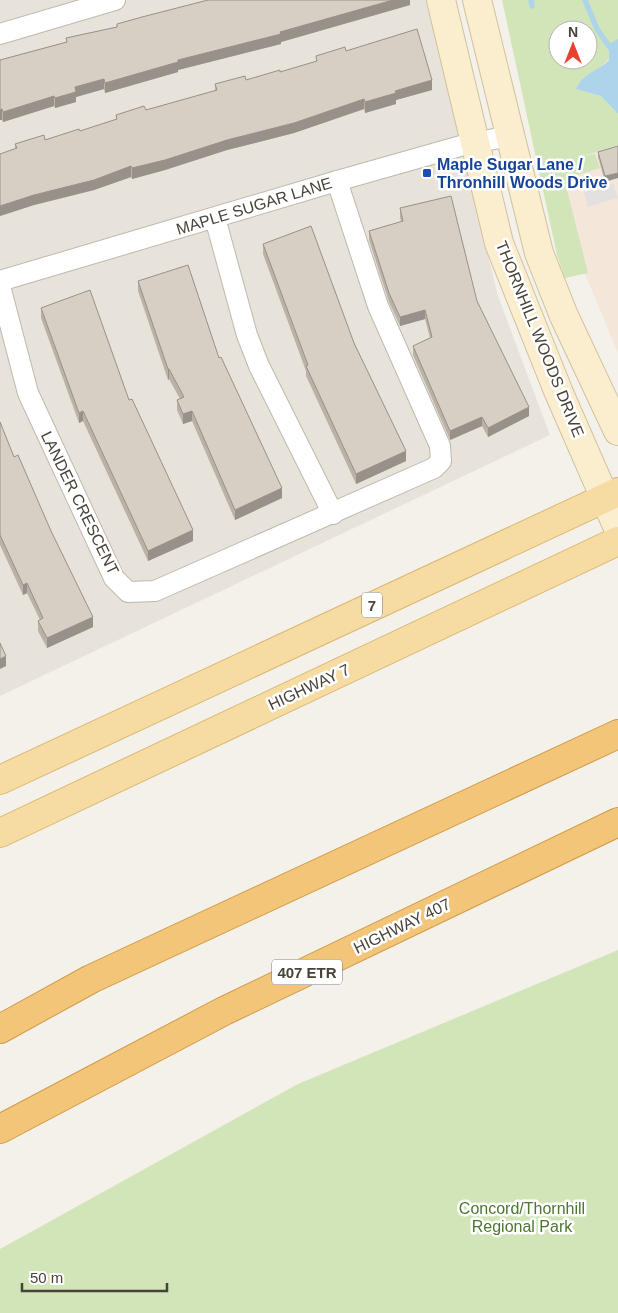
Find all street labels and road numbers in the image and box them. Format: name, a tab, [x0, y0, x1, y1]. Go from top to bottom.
street label: MAPLE SUGAR LANE	[174, 174, 334, 238]
street label: THORNHILL WOODS DRIVE	[493, 238, 587, 440]
street label: LANDER CRESCENT	[38, 429, 122, 578]
road number: 7	[362, 592, 382, 618]
street label: HIGHWAY 7	[266, 661, 352, 713]
street label: HIGHWAY 407	[351, 895, 453, 957]
road number: 407 ETR	[272, 960, 342, 984]

